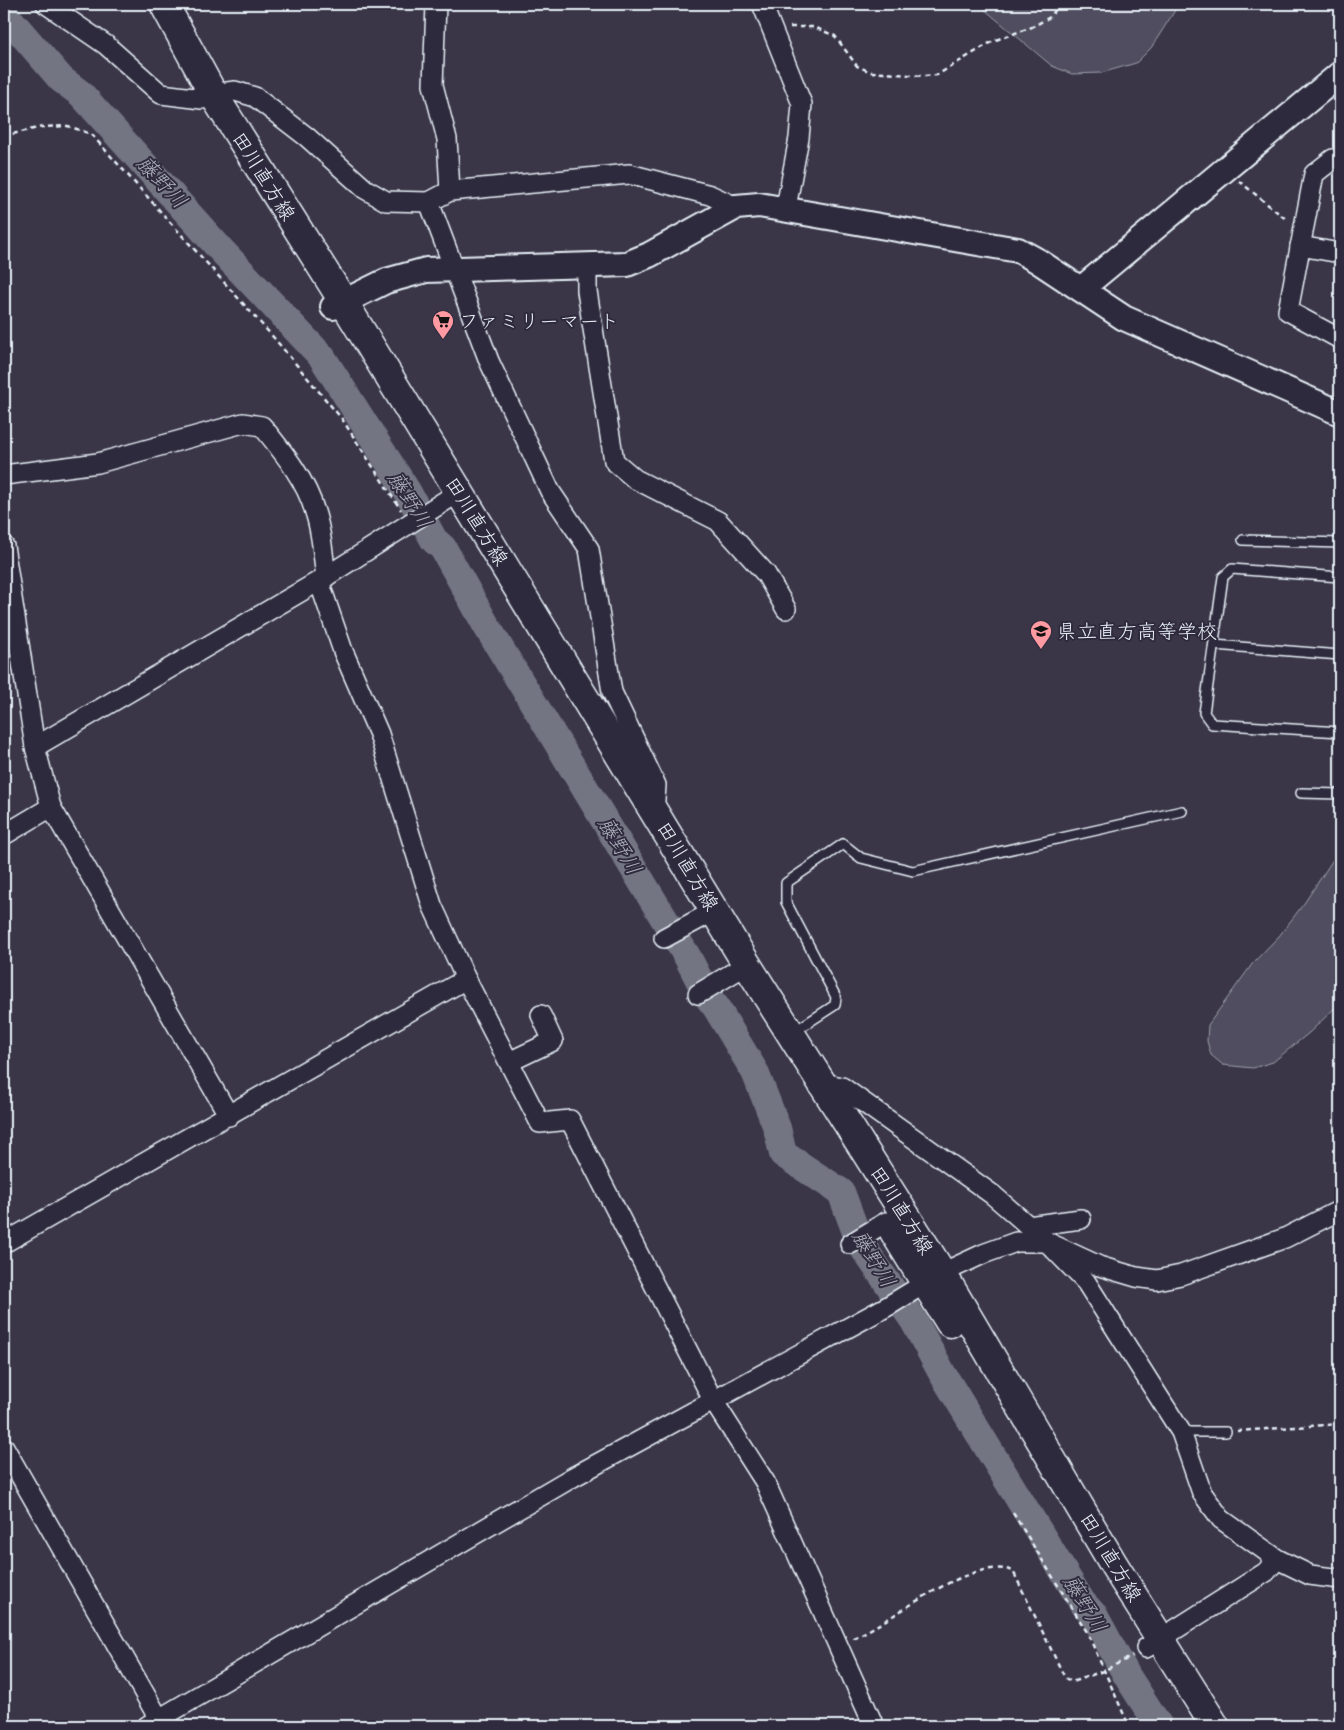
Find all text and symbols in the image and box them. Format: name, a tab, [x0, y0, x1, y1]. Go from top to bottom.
street label: 田川直方線	[223, 128, 300, 227]
water label: 藤野川	[127, 151, 192, 217]
supermarket icon: ファミリーマート	[431, 309, 455, 340]
place label: ファミリーマート	[459, 310, 619, 338]
water label: 藤野川	[378, 467, 437, 536]
street label: 田川直方線	[436, 473, 513, 572]
school or university icon: 県立直方高等学校	[1029, 619, 1053, 650]
place label: 県立直方高等学校	[1057, 620, 1217, 648]
water label: 藤野川	[588, 813, 647, 882]
street label: 田川直方線	[648, 817, 723, 918]
street label: 田川直方線	[861, 1162, 938, 1261]
water label: 藤野川	[842, 1226, 901, 1295]
street label: 田川直方線	[1071, 1508, 1146, 1609]
water label: 藤野川	[1053, 1571, 1112, 1640]

